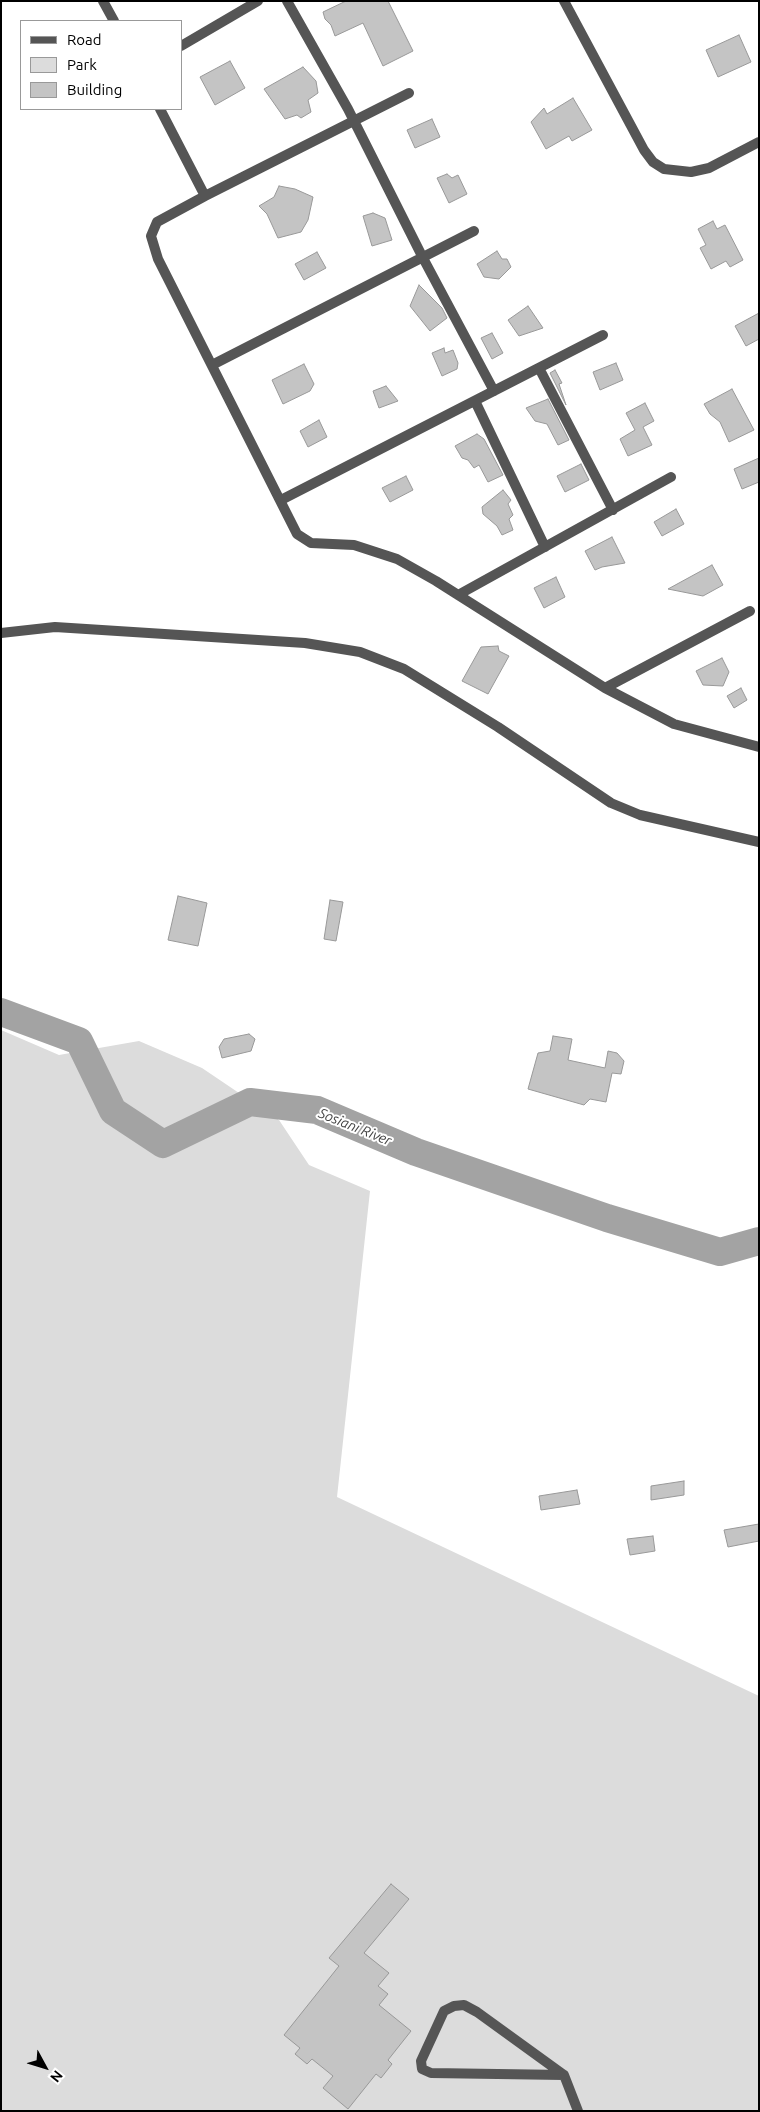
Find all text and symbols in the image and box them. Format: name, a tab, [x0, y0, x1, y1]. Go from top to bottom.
legend	[20, 20, 182, 110]
text: Road	[67, 31, 102, 48]
text: Park	[67, 56, 97, 73]
text: Building	[67, 81, 122, 98]
water label: Sosiani River	[316, 1105, 394, 1149]
north arrow	[20, 2042, 70, 2092]
text: N	[47, 2067, 66, 2086]

